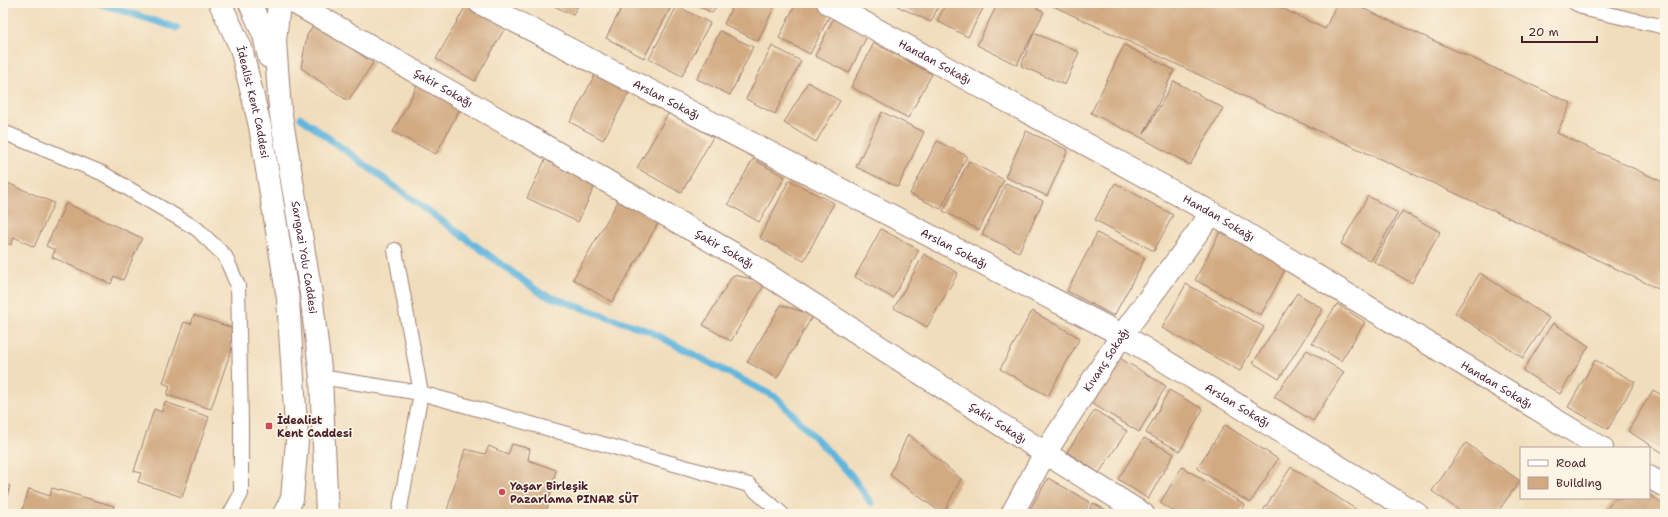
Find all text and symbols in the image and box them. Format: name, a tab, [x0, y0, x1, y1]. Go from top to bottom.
scale bar	[1522, 18, 1597, 44]
text: 20 m	[1528, 24, 1559, 40]
street label: Handan Sokağı	[896, 36, 974, 88]
street label: İdealist Kent Caddesi	[233, 44, 272, 159]
street label: Şakir Sokağı	[411, 65, 475, 111]
street label: Arslan Sokağı	[630, 76, 702, 123]
street label: Handan Sokağı	[1180, 191, 1257, 245]
street label: Sarıgazi Yolu Caddesi	[288, 200, 320, 315]
street label: Arslan Sokağı	[918, 225, 990, 272]
street label: Şakir Sokağı	[692, 226, 757, 272]
street label: Kıvanç Sokağı	[1080, 325, 1133, 395]
street label: Handan Sokağı	[1458, 358, 1535, 412]
street label: Arslan Sokağı	[1202, 380, 1273, 431]
street label: Şakir Sokağı	[966, 399, 1029, 447]
place label: İdealist Kent Caddesi	[277, 412, 352, 441]
marker: İdealist Kent Caddesi	[264, 421, 274, 431]
legend	[1520, 447, 1650, 499]
text: Road	[1556, 455, 1587, 471]
text: Building	[1556, 475, 1602, 491]
place label: Yaşar Birleşik Pazarlama PINAR SÜT	[510, 479, 639, 507]
marker: Yaşar Birleşik Pazarlama PINAR SÜT	[497, 487, 507, 497]

